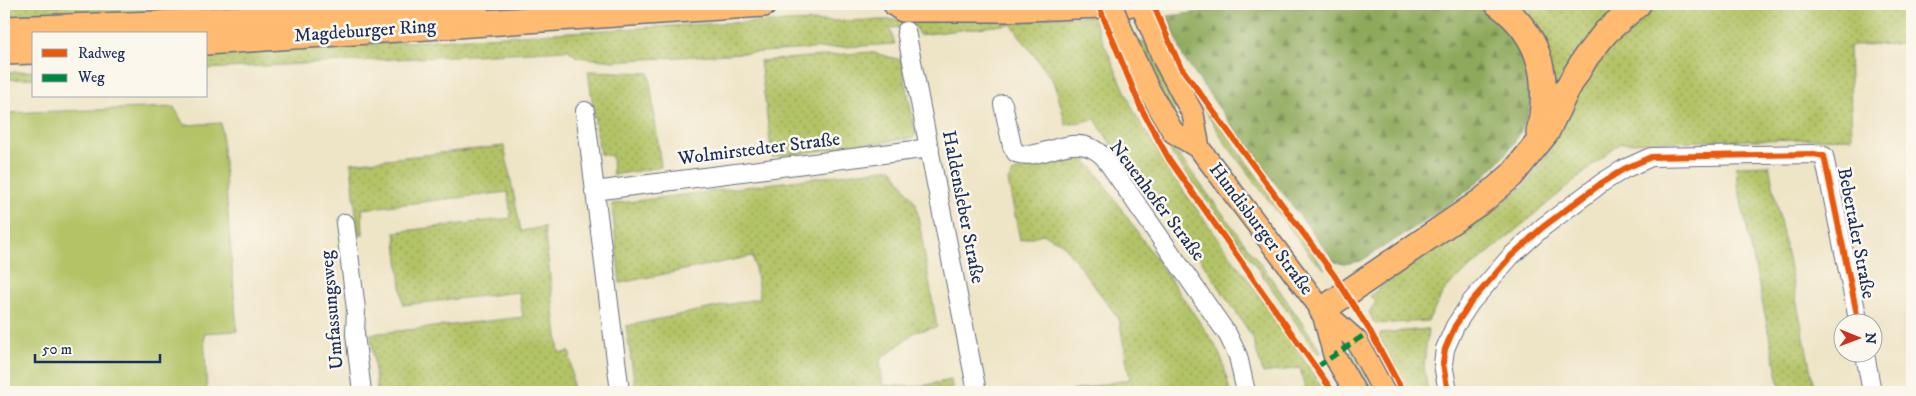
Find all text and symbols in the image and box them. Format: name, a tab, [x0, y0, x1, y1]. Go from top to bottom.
street label: Magdeburger Ring	[293, 15, 437, 47]
legend	[32, 32, 208, 98]
text: Radweg	[78, 44, 126, 63]
text: Weg	[77, 68, 105, 87]
street label: Wolmirstedter Straße	[676, 128, 841, 170]
street label: Haldensleber Straße	[937, 129, 989, 286]
street label: Neuenhofer Straße	[1104, 136, 1210, 266]
street label: Hundisburger Straße	[1204, 158, 1318, 300]
street label: Bebertaler Straße	[1832, 165, 1880, 301]
street label: Umfassungsweg	[315, 249, 349, 370]
north arrow	[1834, 314, 1884, 364]
scale bar	[35, 331, 160, 363]
text: N	[1861, 332, 1879, 345]
text: 50 m	[42, 340, 72, 359]

